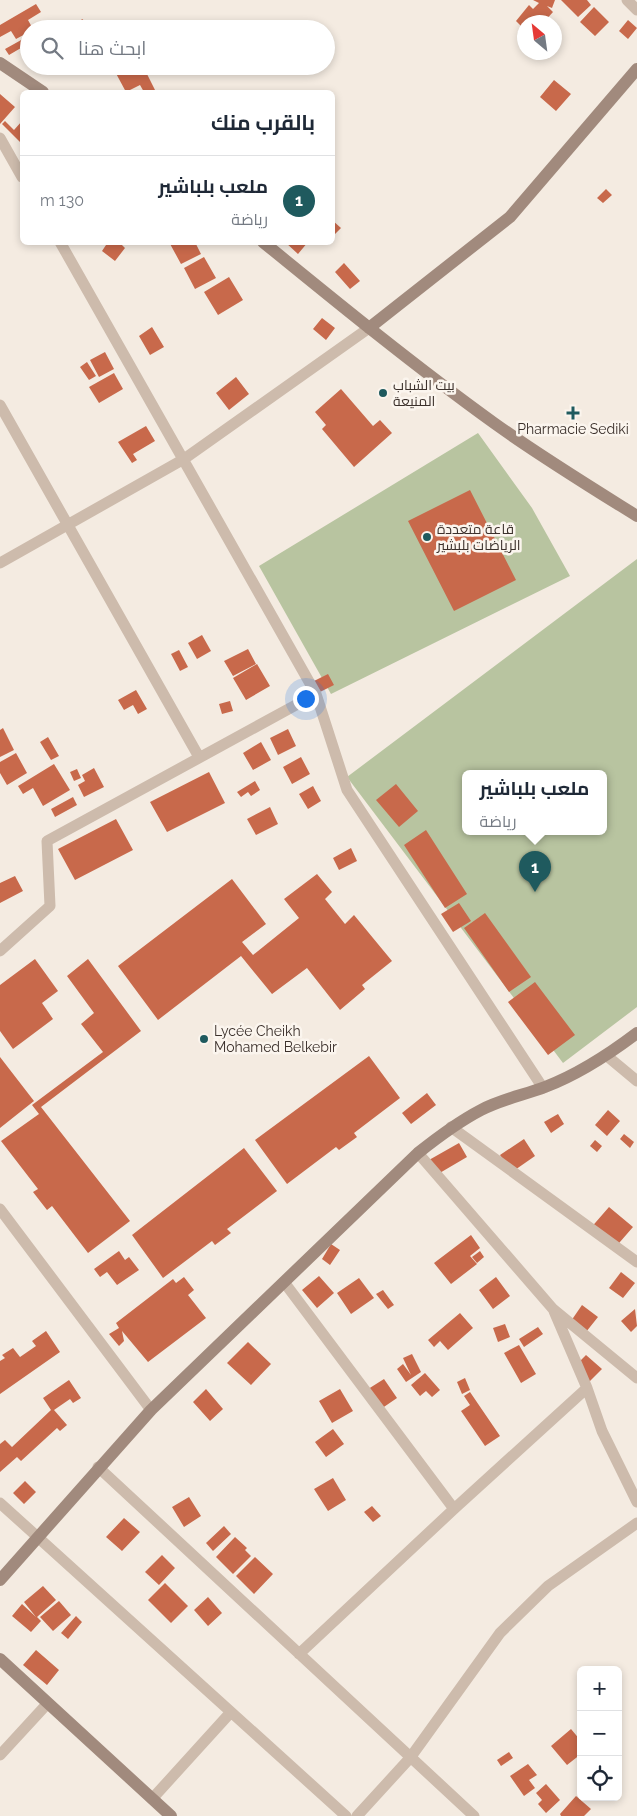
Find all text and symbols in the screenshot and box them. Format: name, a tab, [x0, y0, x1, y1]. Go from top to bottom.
north arrow	[517, 15, 562, 60]
search box	[20, 20, 335, 75]
icon: search	[38, 34, 66, 62]
text: ابحث هنا	[78, 37, 146, 59]
text: بالقرب منك	[211, 110, 315, 135]
text: ملعب بلباشير	[158, 175, 268, 197]
text: 130 m	[40, 191, 84, 210]
text: 1	[295, 191, 303, 210]
text: رياضة	[231, 210, 268, 229]
place label: بيت الشباب المنيعة	[393, 377, 455, 409]
marker: بيت الشباب المنيعة	[377, 387, 389, 399]
marker: Pharmacie Sediki	[567, 407, 579, 419]
place label: Pharmacie Sediki	[517, 421, 629, 437]
place label: قاعة متعددة الرياضات بلبشير	[436, 521, 521, 553]
marker: قاعة متعددة الرياضات بلبشير	[421, 531, 433, 543]
your location	[293, 686, 319, 712]
popup	[462, 770, 607, 835]
text: ملعب بلباشير	[480, 777, 589, 799]
text: رياضة	[480, 812, 516, 831]
pin: 1	[519, 851, 551, 892]
place label: Lycée Cheikh Mohamed Belkebir	[214, 1023, 337, 1055]
marker: Lycée Cheikh Mohamed Belkebir	[198, 1033, 210, 1045]
map controls	[577, 1666, 622, 1801]
button: +	[577, 1666, 622, 1711]
button: −	[577, 1711, 622, 1756]
button: locate	[577, 1756, 622, 1801]

